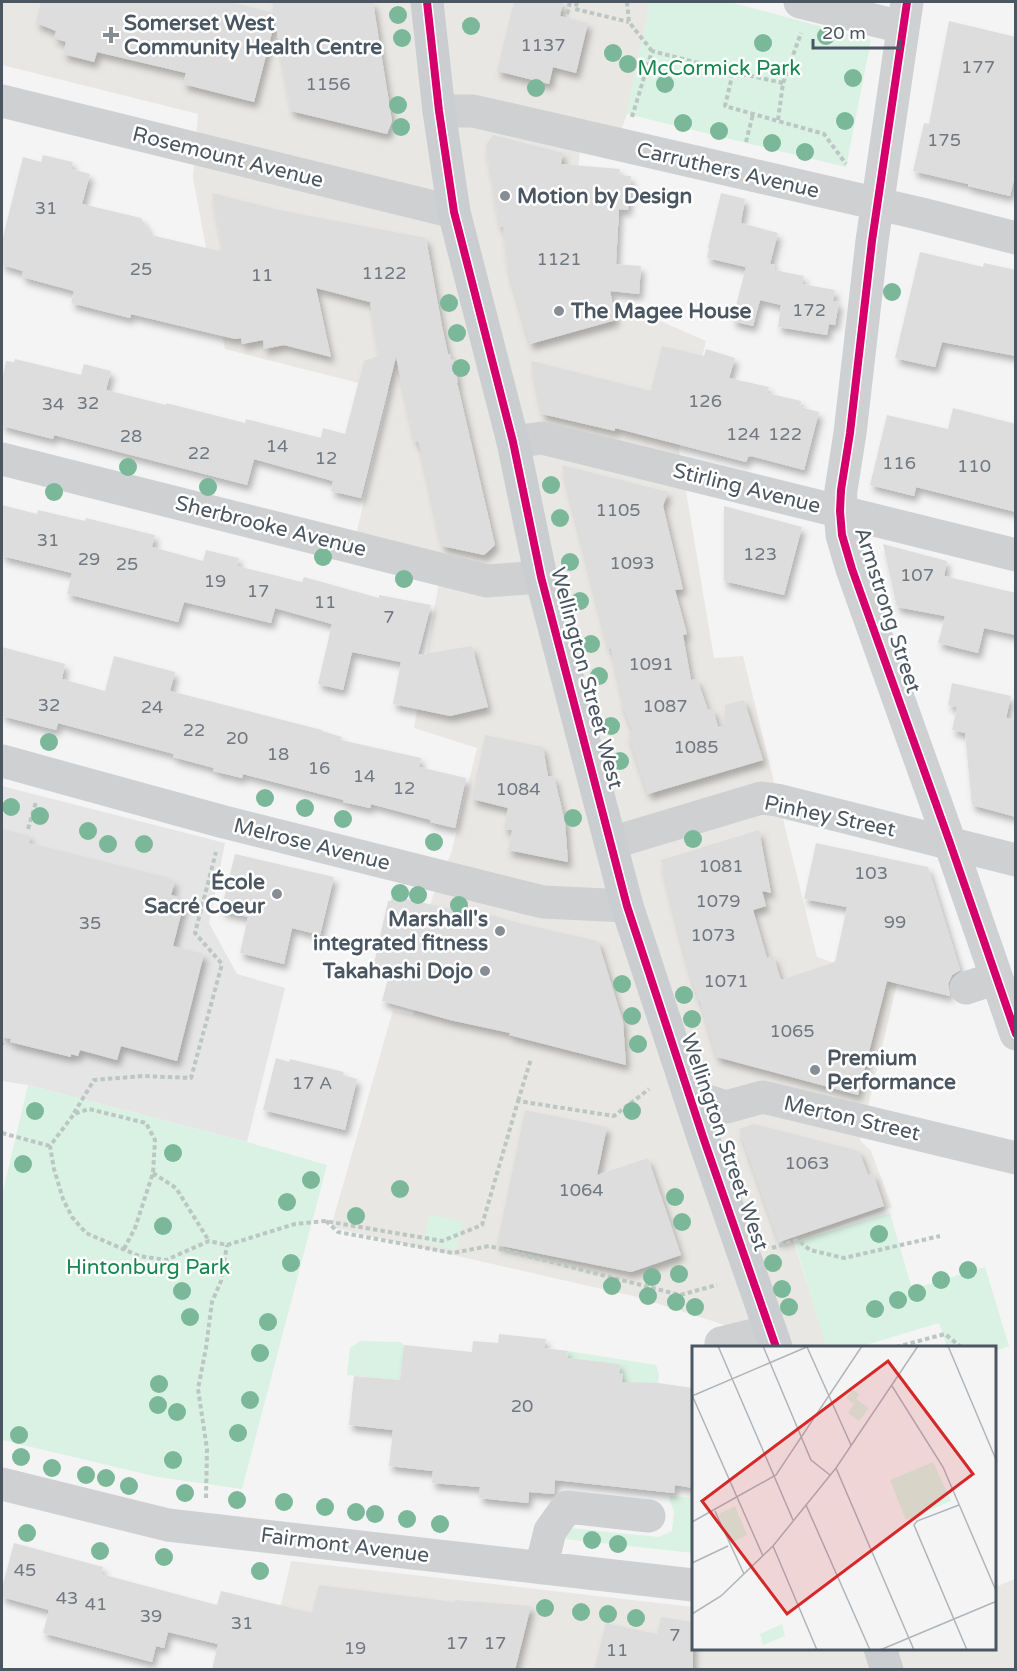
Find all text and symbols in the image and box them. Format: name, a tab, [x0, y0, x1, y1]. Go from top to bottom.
place label: Somerset West Community Health Centre	[124, 11, 382, 60]
scale bar	[813, 12, 900, 50]
text: 20 m	[822, 22, 866, 44]
marker: Somerset West Community Health Centre	[102, 26, 120, 44]
house number: 1137	[520, 34, 566, 56]
park label: McCormick Park	[637, 56, 801, 81]
house number: 177	[961, 56, 995, 78]
house number: 1156	[305, 73, 351, 95]
street label: Rosemount Avenue	[130, 122, 326, 193]
house number: 175	[927, 129, 961, 151]
street label: Carruthers Avenue	[634, 137, 822, 204]
place label: Motion by Design	[517, 184, 692, 209]
marker: Motion by Design	[498, 189, 512, 203]
house number: 31	[35, 197, 57, 219]
house number: 1121	[536, 248, 582, 270]
house number: 25	[130, 258, 152, 280]
house number: 1122	[361, 262, 407, 284]
house number: 11	[251, 264, 273, 286]
place label: The Magee House	[570, 299, 752, 324]
house number: 172	[792, 299, 826, 321]
marker: The Magee House	[552, 304, 566, 318]
house number: 126	[688, 390, 722, 412]
house number: 32	[77, 392, 99, 414]
house number: 34	[42, 393, 64, 415]
house number: 124	[726, 423, 760, 445]
house number: 122	[768, 423, 802, 445]
house number: 28	[120, 425, 142, 447]
house number: 14	[266, 435, 288, 457]
house number: 22	[188, 442, 210, 464]
house number: 12	[315, 447, 337, 469]
house number: 116	[882, 452, 916, 474]
house number: 110	[957, 455, 991, 477]
street label: Stirling Avenue	[671, 458, 823, 519]
street label: Sherbrooke Avenue	[173, 491, 369, 562]
house number: 1105	[595, 499, 641, 521]
street label: Armstrong Street	[849, 524, 926, 696]
house number: 31	[37, 529, 59, 551]
house number: 123	[743, 543, 777, 565]
house number: 29	[78, 548, 100, 570]
house number: 1093	[609, 552, 655, 574]
house number: 25	[116, 553, 138, 575]
house number: 107	[900, 564, 934, 586]
street label: Wellington Street West	[545, 565, 628, 792]
house number: 19	[204, 570, 226, 592]
house number: 17	[247, 580, 269, 602]
house number: 11	[314, 591, 336, 613]
house number: 7	[383, 606, 395, 628]
house number: 1091	[628, 653, 674, 675]
house number: 32	[38, 694, 60, 716]
house number: 1087	[642, 695, 688, 717]
house number: 24	[141, 696, 163, 718]
house number: 22	[183, 719, 205, 741]
house number: 20	[226, 727, 248, 749]
house number: 1085	[673, 736, 719, 758]
house number: 18	[267, 743, 289, 765]
house number: 16	[308, 757, 330, 779]
house number: 14	[353, 765, 375, 787]
house number: 12	[393, 777, 415, 799]
house number: 1084	[495, 778, 541, 800]
street label: Pinhey Street	[762, 790, 898, 843]
street label: Melrose Avenue	[231, 813, 393, 876]
house number: 1081	[698, 855, 744, 877]
house number: 103	[854, 862, 888, 884]
place label: École Sacré Coeur	[144, 869, 266, 919]
marker: École Sacré Coeur	[270, 887, 284, 901]
house number: 1079	[695, 890, 741, 912]
place label: Marshall's integrated fitness	[313, 907, 488, 956]
house number: 99	[884, 911, 906, 933]
house number: 35	[79, 912, 101, 934]
marker: Marshall's integrated fitness	[493, 924, 507, 938]
house number: 1073	[690, 924, 736, 946]
place label: Takahashi Dojo	[322, 959, 473, 984]
marker: Takahashi Dojo	[478, 964, 492, 978]
house number: 1071	[703, 970, 749, 992]
house number: 1065	[769, 1020, 815, 1042]
street label: Wellington Street West	[676, 1030, 774, 1254]
place label: Premium Performance	[827, 1046, 956, 1095]
marker: Premium Performance	[808, 1063, 822, 1077]
house number: 17 A	[292, 1072, 332, 1094]
street label: Merton Street	[781, 1091, 922, 1146]
house number: 1063	[784, 1152, 830, 1174]
house number: 1064	[558, 1179, 604, 1201]
park label: Hintonburg Park	[66, 1255, 230, 1280]
inset map	[692, 1346, 996, 1650]
house number: 20	[511, 1395, 533, 1417]
street label: Fairmont Avenue	[259, 1523, 431, 1568]
house number: 45	[14, 1559, 36, 1581]
house number: 43	[56, 1587, 78, 1609]
house number: 41	[85, 1593, 107, 1615]
house number: 39	[140, 1605, 162, 1627]
house number: 31	[231, 1612, 253, 1634]
house number: 7	[669, 1624, 681, 1646]
house number: 17	[446, 1632, 468, 1654]
house number: 17	[484, 1632, 506, 1654]
house number: 19	[344, 1637, 366, 1659]
house number: 11	[606, 1639, 628, 1661]

